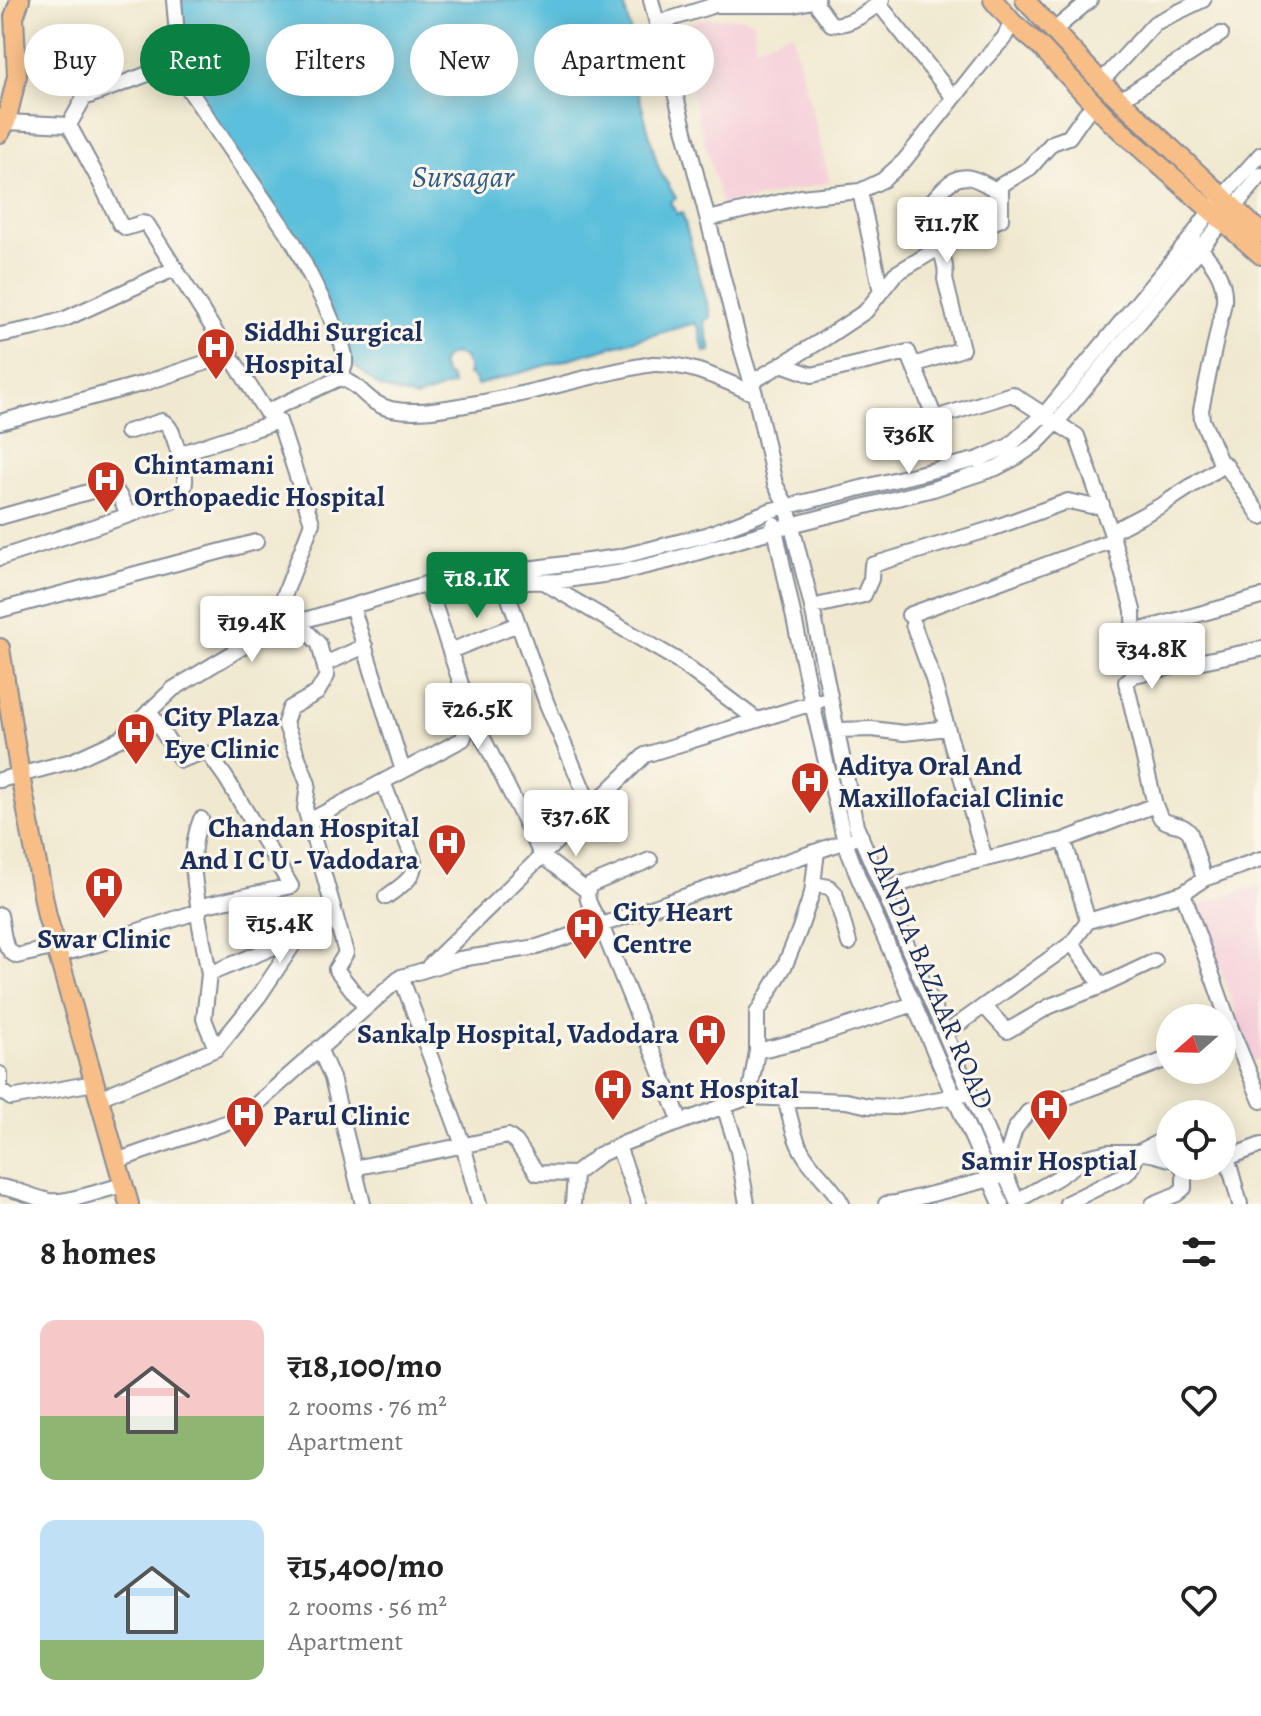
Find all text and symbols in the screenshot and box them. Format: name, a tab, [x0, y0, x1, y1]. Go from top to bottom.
chip: Buy	[24, 24, 124, 96]
chip: Rent	[140, 24, 250, 96]
chip: Filters	[266, 24, 394, 96]
chip: New	[410, 24, 518, 96]
chip: Apartment	[534, 24, 714, 96]
water label: Sursagar	[412, 157, 515, 197]
pin: ₹11.7K	[882, 197, 1012, 265]
text: ₹11.7K	[915, 205, 979, 240]
place label: Siddhi Surgical Hospital	[244, 313, 423, 383]
hospital icon: Siddhi Surgical Hospital	[195, 326, 237, 381]
pin: ₹36K	[862, 408, 956, 476]
text: ₹36K	[884, 416, 934, 451]
place label: Chintamani Orthopaedic Hospital	[134, 446, 385, 516]
hospital icon: Chintamani Orthopaedic Hospital	[85, 459, 127, 514]
pin: ₹18.1K	[412, 552, 542, 620]
text: ₹18.1K	[444, 560, 510, 595]
pin: ₹19.4K	[187, 596, 317, 664]
text: ₹19.4K	[218, 604, 286, 639]
pin: ₹34.8K	[1087, 623, 1217, 691]
text: ₹34.8K	[1117, 631, 1187, 666]
pin: ₹26.5K	[413, 683, 543, 751]
text: ₹26.5K	[443, 691, 513, 726]
place label: City Plaza Eye Clinic	[164, 698, 280, 768]
hospital icon: City Plaza Eye Clinic	[115, 711, 157, 766]
place label: Aditya Oral And Maxillofacial Clinic	[837, 747, 1064, 817]
hospital icon: Aditya Oral And Maxillofacial Clinic	[789, 760, 831, 815]
pin: ₹37.6K	[511, 790, 641, 858]
text: ₹37.6K	[542, 798, 610, 833]
place label: Chandan Hospital And I C U - Vadodara	[179, 809, 420, 879]
hospital icon: Chandan Hospital And I C U - Vadodara	[426, 822, 468, 877]
street label: DANDIA BAZAAR ROAD	[857, 839, 1003, 1115]
hospital icon: Swar Clinic	[83, 865, 125, 920]
place label: City Heart Centre	[613, 893, 733, 963]
pin: ₹15.4K	[215, 897, 345, 965]
text: ₹15.4K	[247, 905, 313, 940]
hospital icon: City Heart Centre	[564, 906, 606, 961]
place label: Swar Clinic	[37, 920, 171, 958]
north arrow	[1156, 1004, 1236, 1084]
map controls	[1156, 1004, 1236, 1180]
hospital icon: Sankalp Hospital, Vadodara	[686, 1012, 728, 1067]
place label: Sankalp Hospital, Vadodara	[357, 1015, 679, 1053]
hospital icon: Sant Hospital	[592, 1067, 634, 1122]
place label: Sant Hospital	[641, 1070, 799, 1108]
hospital icon: Samir Hosptial	[1028, 1087, 1070, 1142]
hospital icon: Parul Clinic	[224, 1094, 266, 1149]
place label: Parul Clinic	[273, 1097, 410, 1135]
button: locate	[1156, 1100, 1236, 1180]
place label: Samir Hosptial	[961, 1142, 1138, 1180]
text: 8 homes	[40, 1229, 156, 1276]
icon: filters	[1177, 1230, 1221, 1274]
text: ₹18,100/mo	[288, 1342, 442, 1389]
icon: home	[104, 1352, 200, 1448]
icon: heart	[1177, 1378, 1221, 1422]
text: 2 rooms · 76 m²	[288, 1389, 447, 1424]
text: Apartment	[288, 1424, 403, 1459]
text: ₹15,400/mo	[288, 1542, 444, 1589]
icon: home	[104, 1552, 200, 1648]
icon: heart	[1177, 1578, 1221, 1622]
text: 2 rooms · 56 m²	[288, 1589, 447, 1624]
text: Apartment	[288, 1624, 403, 1659]

